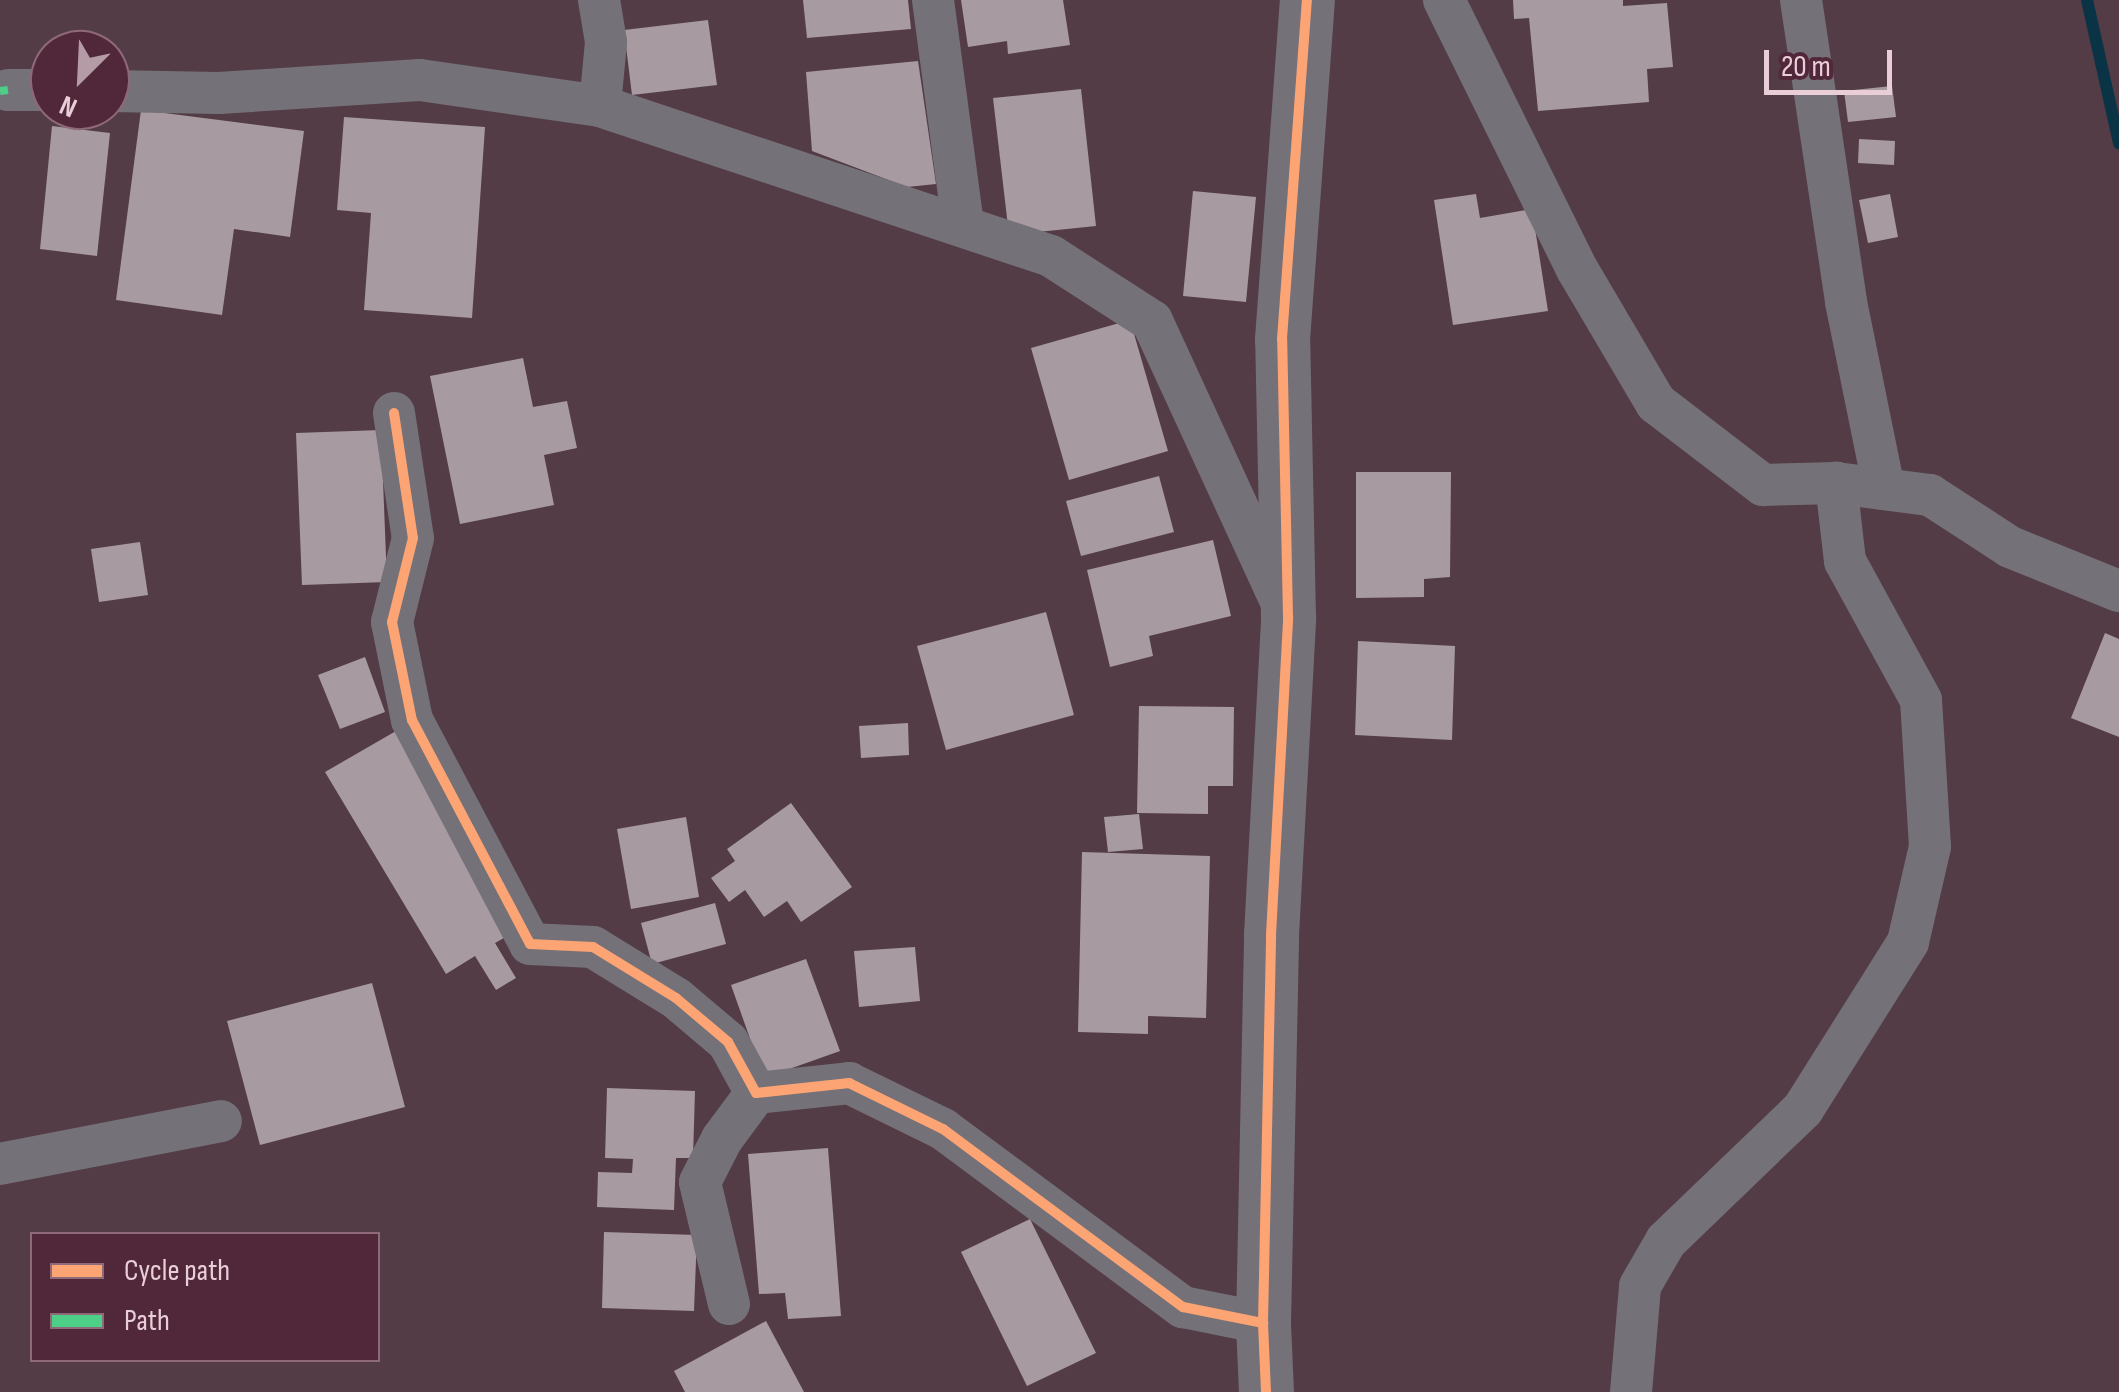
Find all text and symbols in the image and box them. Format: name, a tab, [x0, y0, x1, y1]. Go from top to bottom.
north arrow	[30, 30, 130, 130]
scale bar	[1769, 30, 1896, 92]
text: 20 m	[1781, 49, 1831, 85]
text: N	[55, 88, 82, 124]
legend	[30, 1232, 380, 1362]
text: Cycle path	[124, 1253, 230, 1289]
text: Path	[124, 1303, 170, 1339]

